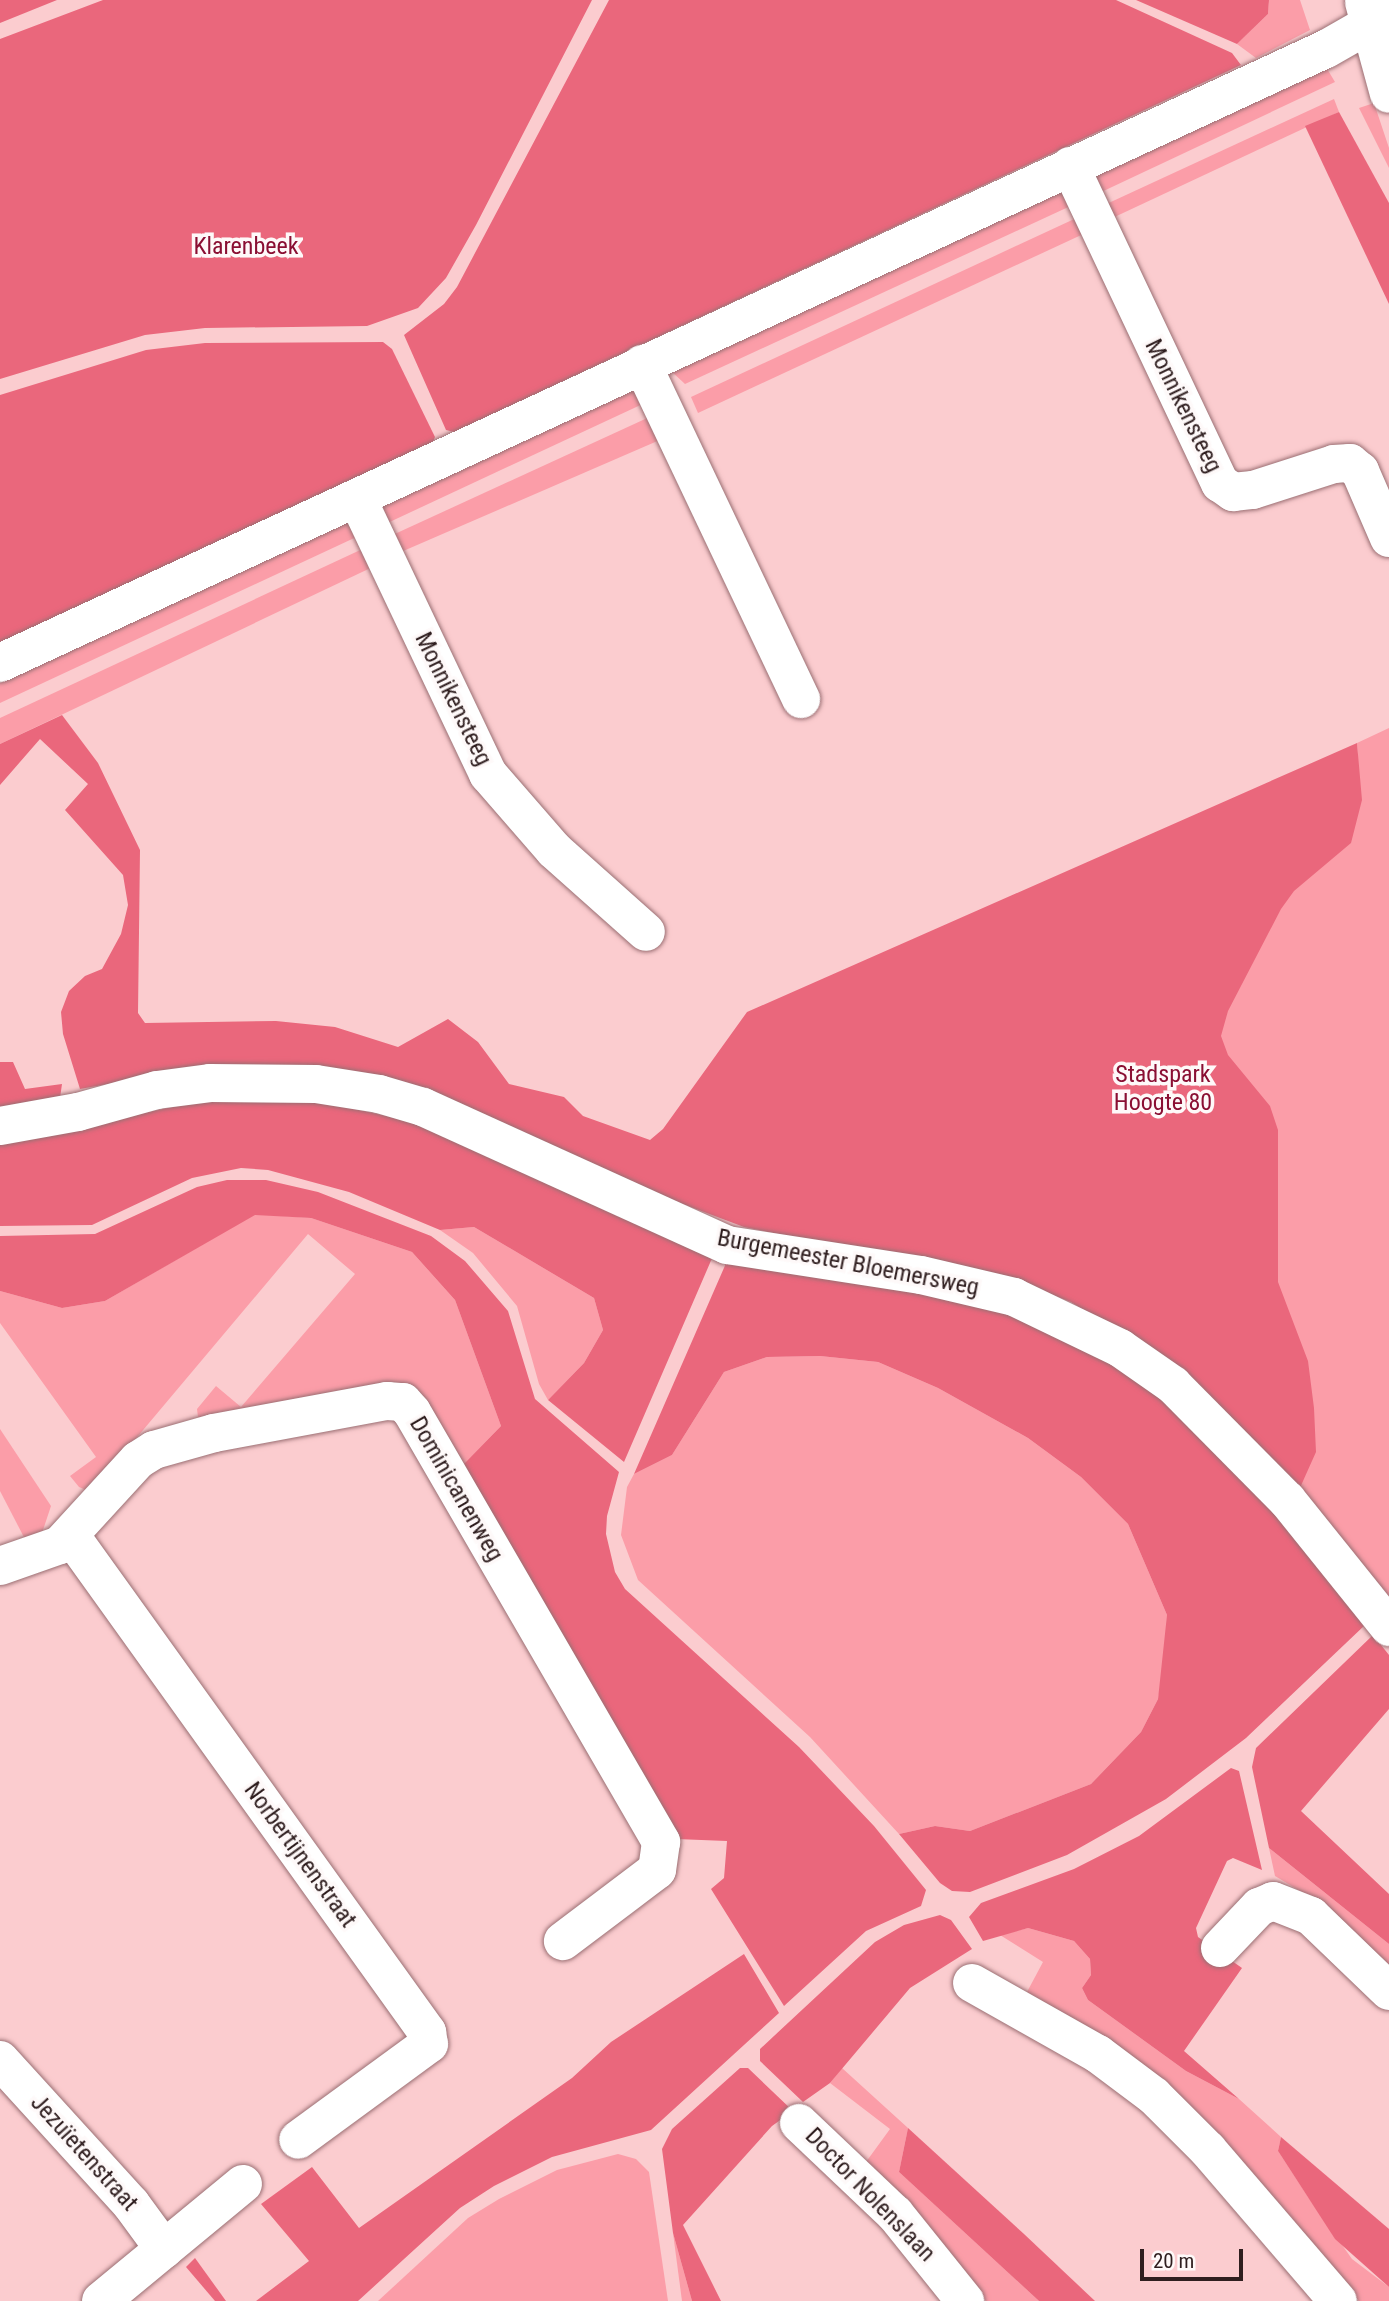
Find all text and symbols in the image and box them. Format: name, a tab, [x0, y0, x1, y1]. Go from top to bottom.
park label: Klarenbeek	[193, 233, 299, 261]
street label: Monnikensteeg	[1138, 335, 1228, 477]
street label: Monnikensteeg	[408, 628, 498, 770]
park label: Stadspark Hoogte 80	[1114, 1061, 1212, 1117]
street label: Burgemeester Bloemersweg	[715, 1224, 981, 1302]
street label: Dominicanenweg	[403, 1412, 509, 1566]
street label: Norbertijnenstraat	[238, 1777, 362, 1933]
street label: Jezuïetenstraat	[24, 2089, 144, 2217]
street label: Doctor Nolenslaan	[799, 2122, 941, 2268]
scale bar	[1144, 2234, 1247, 2278]
text: 20 m	[1153, 2249, 1194, 2273]

